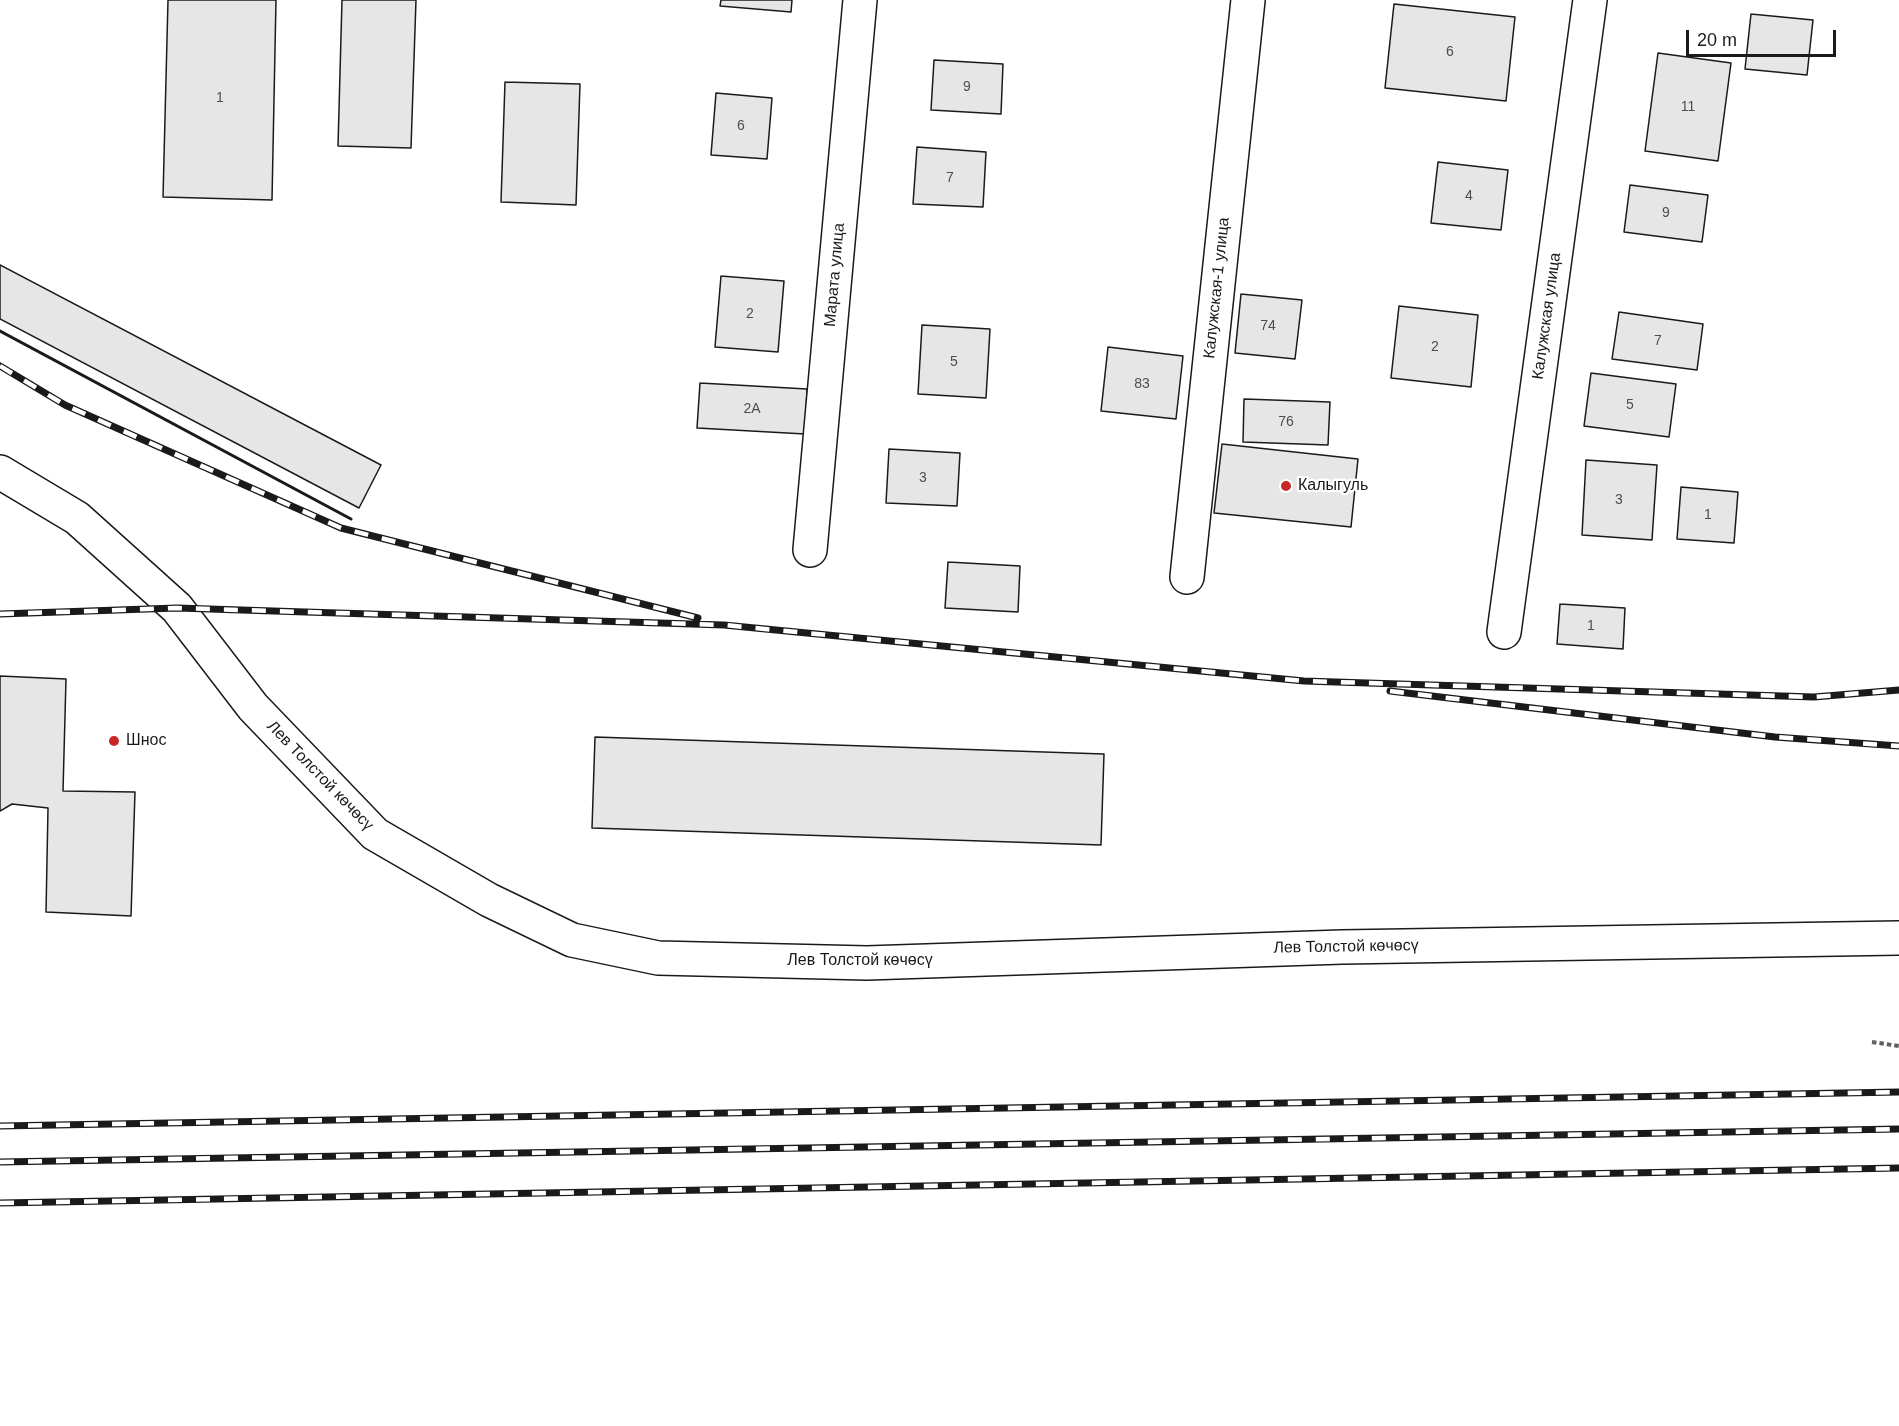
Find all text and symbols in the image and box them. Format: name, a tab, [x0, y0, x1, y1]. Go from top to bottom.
scale bar	[1689, 18, 1839, 56]
text: 20 m	[1697, 30, 1737, 50]
house number: 6	[1446, 44, 1454, 60]
house number: 9	[963, 79, 971, 95]
house number: 1	[216, 90, 224, 106]
house number: 11	[1681, 99, 1695, 115]
house number: 6	[737, 118, 745, 134]
house number: 7	[946, 170, 954, 186]
house number: 4	[1465, 188, 1473, 204]
house number: 9	[1662, 205, 1670, 221]
street label: Калужская-1 улица	[1200, 216, 1234, 360]
street label: Марата улица	[821, 222, 849, 328]
street label: Калужская улица	[1529, 251, 1565, 381]
house number: 2	[746, 306, 754, 322]
house number: 74	[1260, 318, 1276, 334]
house number: 7	[1654, 333, 1662, 349]
house number: 2	[1431, 339, 1439, 355]
house number: 5	[950, 354, 958, 370]
house number: 83	[1134, 376, 1150, 392]
house number: 5	[1626, 397, 1634, 413]
house number: 2А	[743, 401, 761, 417]
house number: 76	[1278, 414, 1294, 430]
house number: 3	[919, 470, 927, 486]
place label: Калыгуль	[1298, 476, 1368, 496]
marker: Калыгуль	[1279, 479, 1293, 493]
house number: 3	[1615, 492, 1623, 508]
house number: 1	[1704, 507, 1712, 523]
house number: 1	[1587, 618, 1595, 634]
street label: Лев Толстой көчөсү	[263, 717, 377, 835]
place label: Шнос	[126, 731, 166, 751]
marker: Шнос	[107, 734, 121, 748]
street label: Лев Толстой көчөсү	[1273, 936, 1419, 958]
street label: Лев Толстой көчөсү	[787, 951, 933, 971]

